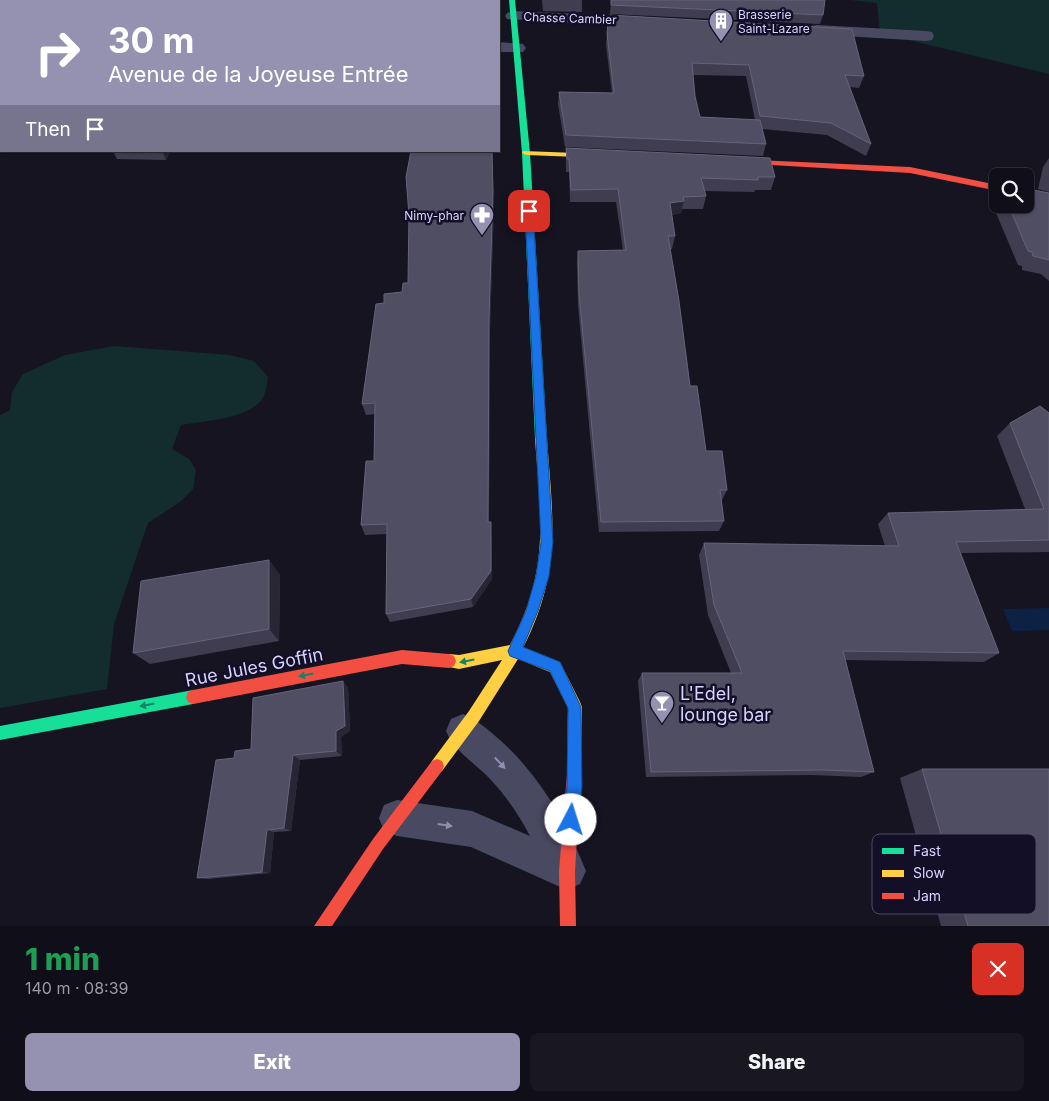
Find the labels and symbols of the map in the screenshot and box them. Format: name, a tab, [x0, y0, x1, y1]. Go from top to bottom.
place label: Brasserie Saint-Lazare	[738, 7, 810, 36]
building icon: Brasserie Saint-Lazare	[708, 8, 734, 42]
street label: Chasse Cambier	[523, 9, 617, 27]
pin	[508, 190, 550, 232]
pharmacy icon: Nimy-phar	[469, 202, 495, 236]
place label: Nimy-phar	[404, 208, 464, 223]
street label: Rue Jules Goffin	[183, 643, 325, 691]
one-way arrow	[458, 657, 474, 665]
one-way arrow	[298, 671, 314, 679]
place label: L'Edel, lounge bar	[680, 683, 771, 725]
bar icon: L'Edel, lounge bar	[649, 690, 675, 724]
one-way arrow	[139, 701, 154, 709]
one-way arrow	[494, 757, 506, 769]
position arrow	[544, 793, 596, 845]
one-way arrow	[437, 821, 453, 829]
legend	[872, 834, 1036, 914]
text: Fast	[913, 842, 941, 859]
text: Slow	[913, 864, 945, 881]
text: Jam	[913, 887, 941, 904]

